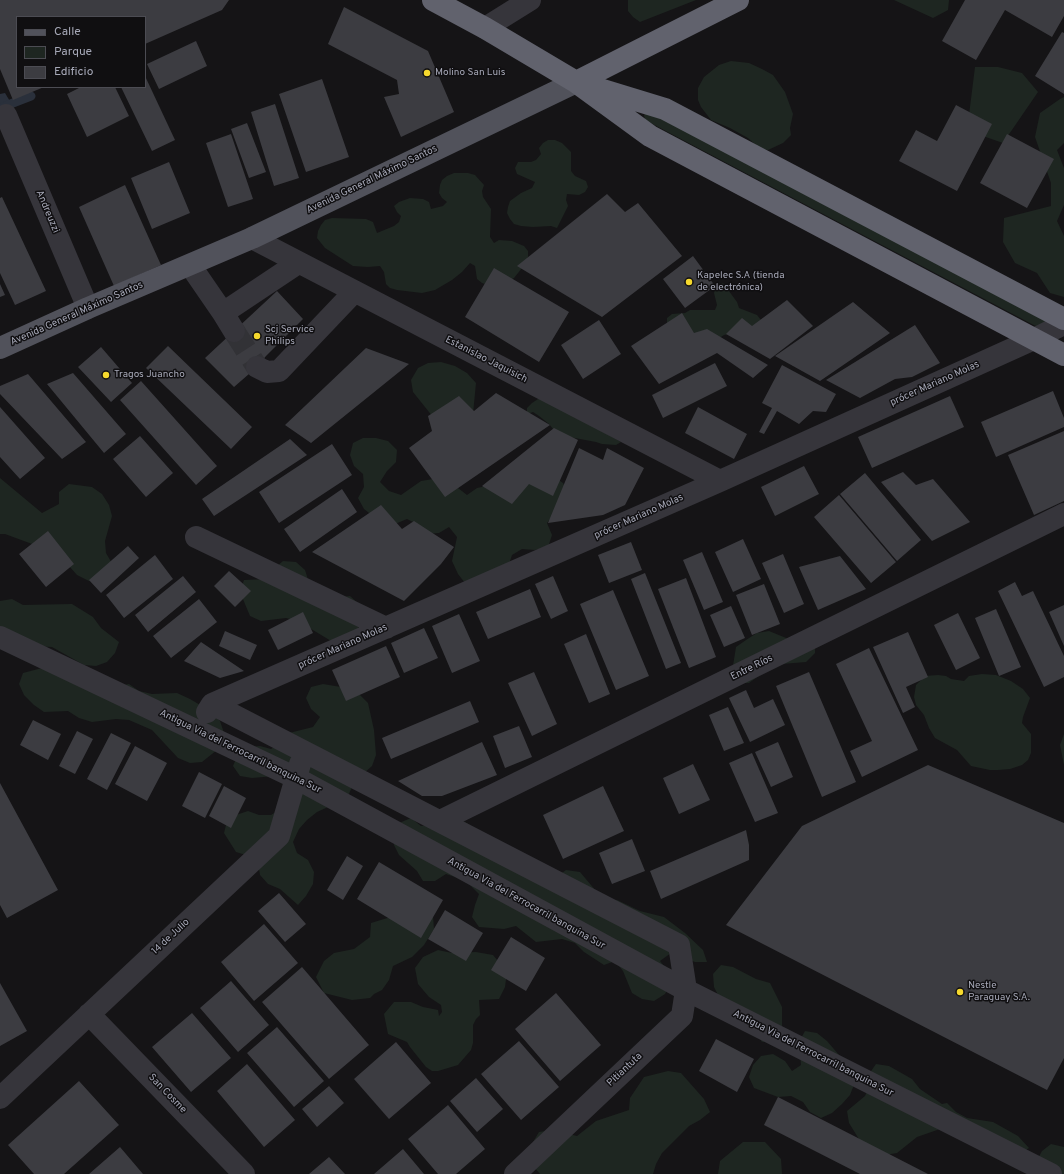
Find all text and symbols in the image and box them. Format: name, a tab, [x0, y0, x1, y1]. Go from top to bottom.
legend	[16, 16, 146, 88]
text: Calle	[54, 24, 81, 40]
text: Parque	[54, 44, 92, 60]
text: Edificio	[54, 64, 93, 80]
place label: Molino San Luis	[435, 67, 505, 79]
marker: Molino San Luis	[422, 68, 432, 78]
street label: Avenida General Máximo Santos	[305, 143, 439, 217]
street label: Andreuzzi	[33, 189, 61, 235]
place label: Kapelec S.A (tienda de electrónica)	[697, 270, 784, 294]
marker: Kapelec S.A (tienda de electrónica)	[684, 277, 694, 287]
street label: Avenida General Máximo Santos	[9, 279, 145, 349]
place label: Scj Service Philips	[265, 324, 314, 348]
marker: Scj Service Philips	[252, 331, 262, 341]
street label: Estanislao Jaquisich	[443, 334, 529, 386]
street label: prócer Mariano Molas	[889, 359, 981, 409]
place label: Tragos Juancho	[114, 369, 185, 381]
marker: Tragos Juancho	[101, 370, 111, 380]
street label: prócer Mariano Molas	[593, 492, 685, 542]
street label: prócer Mariano Molas	[297, 622, 389, 672]
street label: Entre Ríos	[729, 653, 775, 683]
street label: Antigua Via del Ferrocarril banquina Sur	[157, 707, 323, 797]
street label: Antigua Via del Ferrocarril banquina Sur	[445, 855, 607, 953]
street label: 14 de Julio	[150, 916, 192, 958]
place label: Nestle Paraguay S.A.	[968, 980, 1030, 1004]
marker: Nestle Paraguay S.A.	[955, 987, 965, 997]
street label: Antigua Via del Ferrocarril banquina Sur	[731, 1008, 895, 1100]
street label: Pitiantuta	[605, 1051, 645, 1089]
street label: San Cosme	[145, 1072, 189, 1116]

